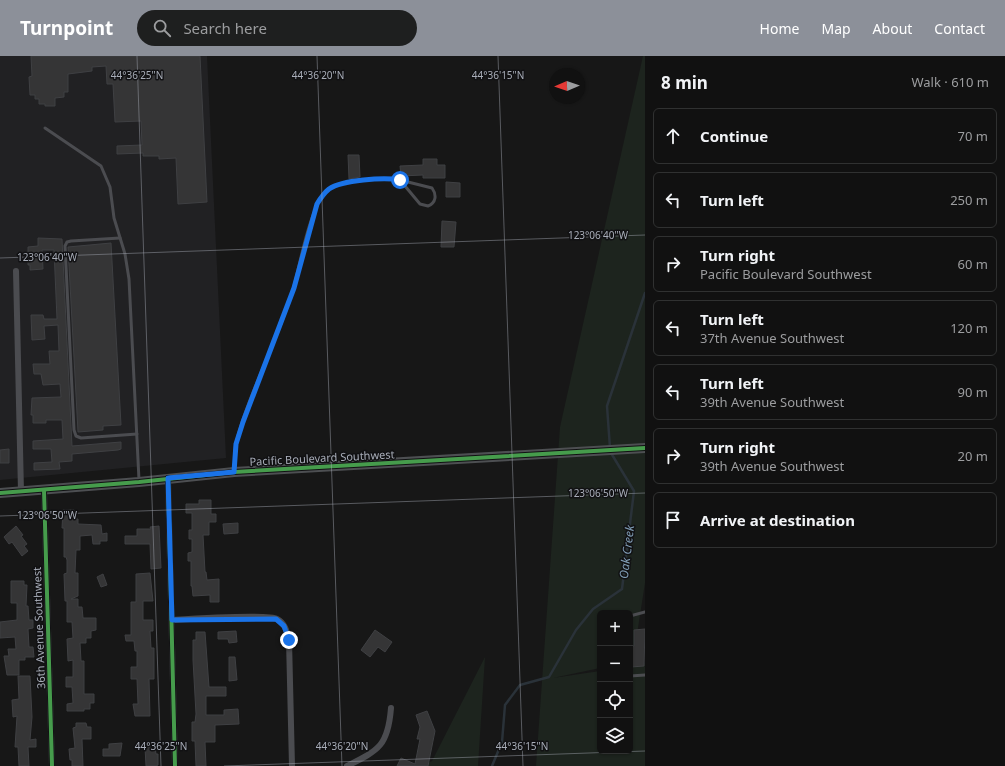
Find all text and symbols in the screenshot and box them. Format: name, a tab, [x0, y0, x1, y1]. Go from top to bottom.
search box	[137, 10, 417, 46]
text: Turnpoint	[20, 15, 113, 41]
icon: search	[151, 17, 173, 39]
text: Search here	[183, 18, 267, 38]
text: Home	[760, 19, 799, 38]
text: Map	[821, 19, 851, 38]
text: About	[873, 19, 912, 38]
text: Contact	[934, 19, 985, 38]
text: 44°36'25"N	[111, 68, 163, 82]
text: 44°36'20"N	[292, 68, 344, 82]
text: 44°36'15"N	[472, 68, 524, 82]
north arrow	[549, 68, 585, 104]
text: 8 min	[661, 71, 708, 94]
text: Walk · 610 m	[911, 73, 989, 91]
icon: ahead	[662, 125, 684, 147]
text: Continue	[700, 126, 768, 146]
text: 70 m	[958, 127, 988, 145]
route start	[391, 171, 409, 189]
icon: left	[662, 189, 684, 211]
text: Turn left	[700, 190, 764, 210]
text: 250 m	[950, 191, 988, 209]
text: 123°06'40"W	[568, 228, 629, 242]
text: Turn right	[700, 245, 775, 265]
text: 123°06'40"W	[17, 250, 78, 264]
icon: right	[662, 253, 684, 275]
text: 60 m	[958, 255, 988, 273]
text: Pacific Boulevard Southwest	[700, 265, 872, 283]
text: Turn left	[700, 309, 764, 329]
icon: left	[662, 317, 684, 339]
text: 120 m	[950, 319, 988, 337]
text: 37th Avenue Southwest	[700, 329, 844, 347]
text: Turn left	[700, 373, 764, 393]
icon: left	[662, 381, 684, 403]
text: 90 m	[958, 383, 988, 401]
text: 39th Avenue Southwest	[700, 393, 844, 411]
text: Turn right	[700, 437, 775, 457]
icon: right	[662, 445, 684, 467]
street label: Pacific Boulevard Southwest	[249, 446, 395, 469]
text: 20 m	[958, 447, 988, 465]
text: 39th Avenue Southwest	[700, 457, 844, 475]
text: 123°06'50"W	[568, 486, 629, 500]
text: 123°06'50"W	[17, 508, 78, 522]
icon: arrive	[662, 509, 684, 531]
text: Arrive at destination	[700, 510, 855, 530]
water label: Oak Creek	[615, 523, 638, 580]
street label: 36th Avenue Southwest	[29, 567, 48, 689]
map controls	[597, 610, 633, 754]
button: +	[597, 610, 633, 646]
route end	[280, 631, 298, 649]
button: −	[597, 646, 633, 682]
button: locate	[597, 682, 633, 718]
button: layers	[597, 718, 633, 754]
text: 44°36'25"N	[135, 739, 187, 753]
text: 44°36'20"N	[316, 739, 368, 753]
text: 44°36'15"N	[496, 739, 548, 753]

